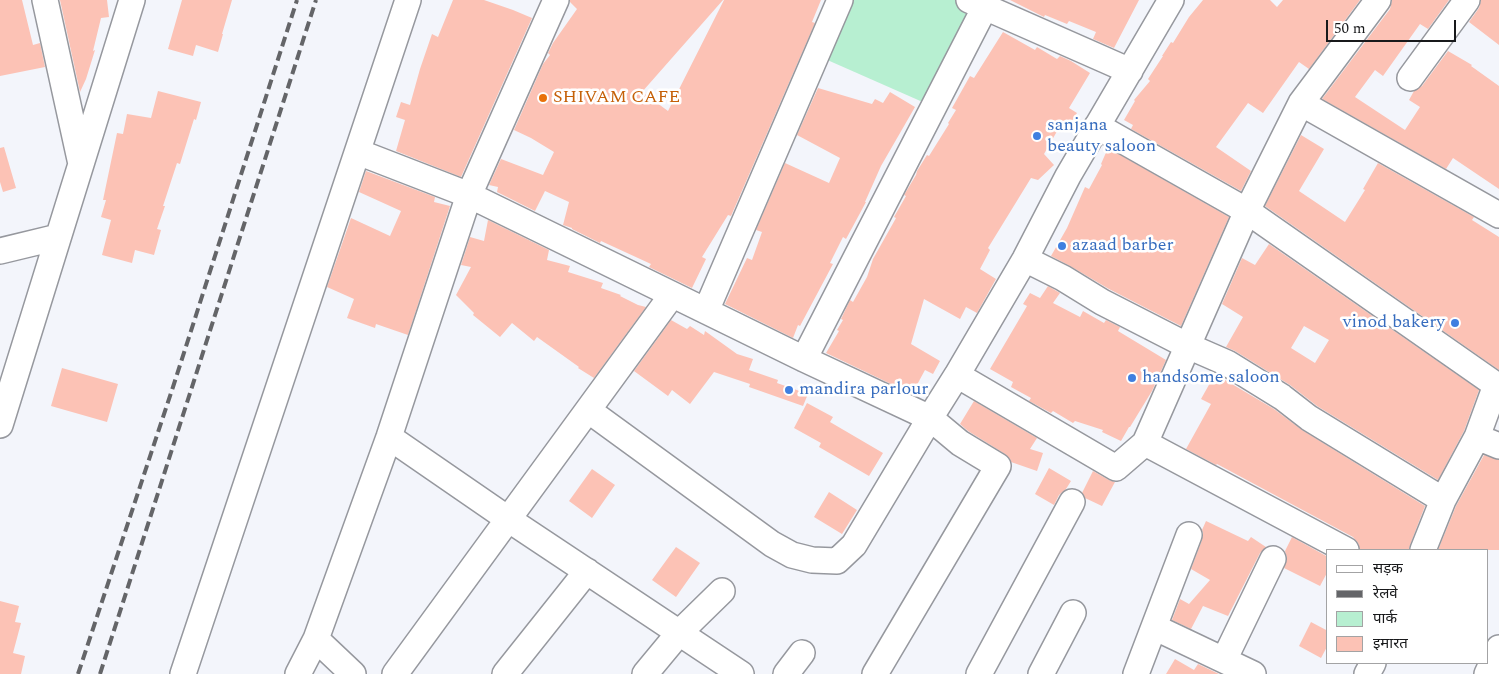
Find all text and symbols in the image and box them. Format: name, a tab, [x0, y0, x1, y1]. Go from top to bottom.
scale bar	[1329, 10, 1459, 42]
text: 50 m	[1334, 17, 1366, 40]
place label: SHIVAM CAFE	[553, 87, 680, 109]
marker: SHIVAM CAFE	[537, 92, 549, 104]
place label: sanjana beauty saloon	[1047, 115, 1156, 158]
marker: sanjana beauty saloon	[1031, 130, 1043, 142]
place label: azaad barber	[1072, 235, 1174, 257]
marker: azaad barber	[1056, 240, 1068, 252]
place label: vinod bakery	[1343, 312, 1445, 334]
marker: vinod bakery	[1449, 317, 1461, 329]
place label: handsome saloon	[1142, 367, 1280, 389]
marker: handsome saloon	[1126, 372, 1138, 384]
place label: mandira parlour	[799, 379, 928, 401]
marker: mandira parlour	[783, 384, 795, 396]
legend	[1326, 549, 1489, 664]
text: सड़क	[1373, 557, 1403, 580]
text: रेलवे	[1373, 582, 1398, 605]
text: पार्क	[1373, 607, 1397, 630]
text: इमारत	[1373, 632, 1408, 655]

